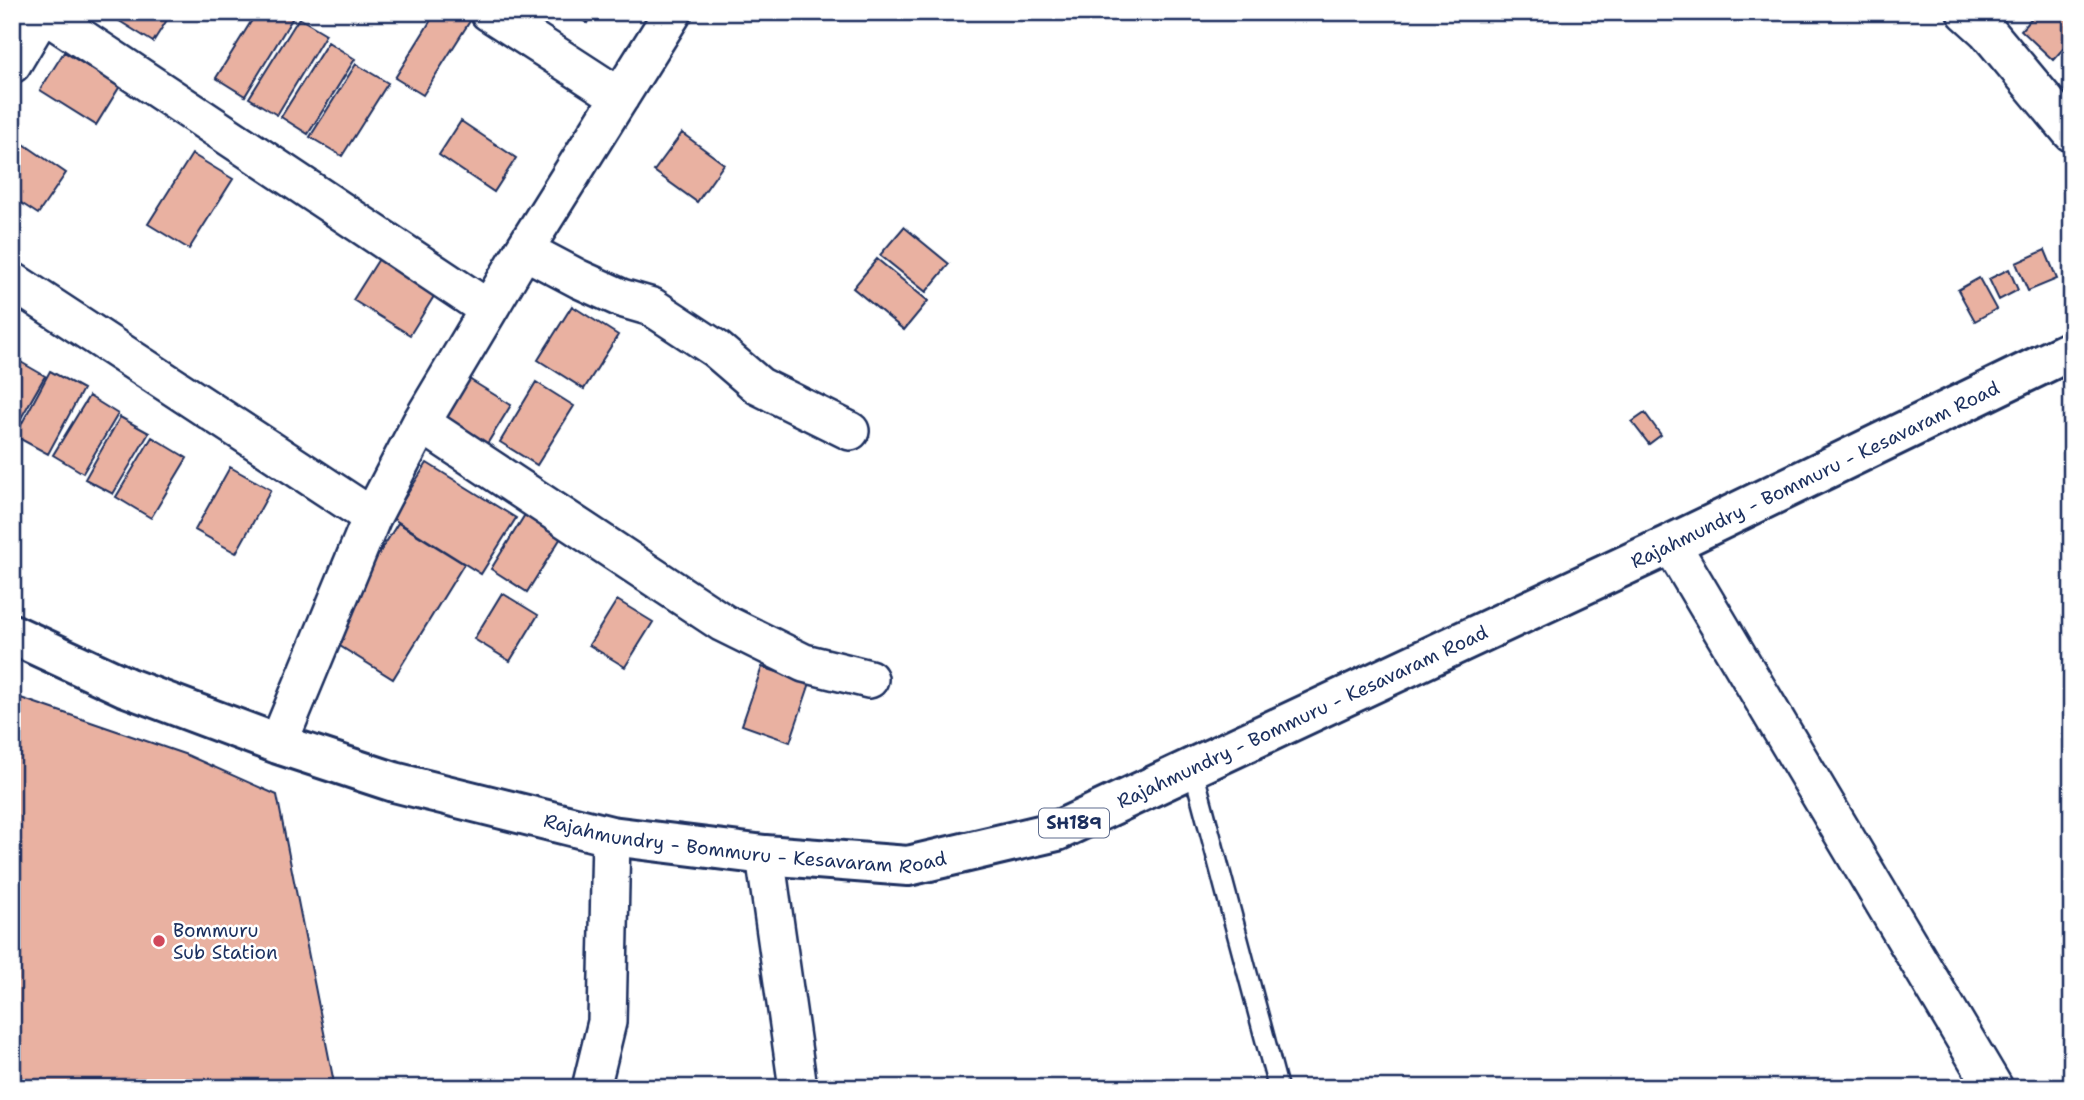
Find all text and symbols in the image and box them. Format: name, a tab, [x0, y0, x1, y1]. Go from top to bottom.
street label: Rajahmundry - Bommuru - Kesavaram Road	[1626, 375, 2003, 574]
street label: Rajahmundry - Bommuru - Kesavaram Road	[1113, 619, 1492, 814]
street label: Rajahmundry - Bommuru - Kesavaram Road	[541, 807, 949, 879]
road number: SH189	[1039, 808, 1109, 838]
place label: Bommuru Sub Station	[173, 918, 278, 965]
marker: Bommuru Sub Station	[151, 933, 167, 949]

